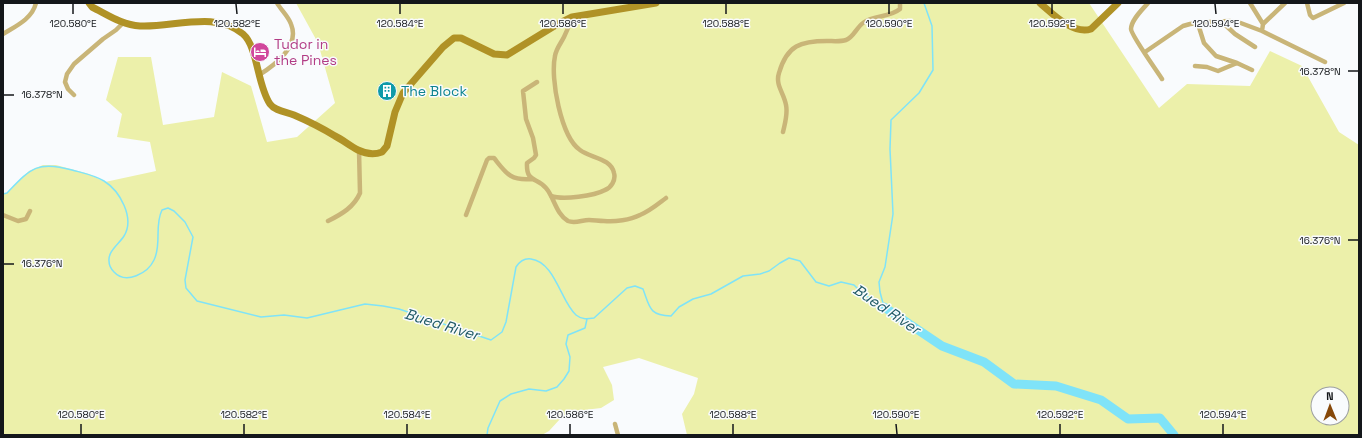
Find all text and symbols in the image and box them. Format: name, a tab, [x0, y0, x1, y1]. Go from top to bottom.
text: 120.580°E	[49, 17, 97, 30]
text: 120.582°E	[214, 17, 261, 30]
text: 120.584°E	[377, 17, 424, 30]
text: 120.586°E	[540, 17, 587, 30]
text: 120.588°E	[703, 17, 750, 30]
text: 120.590°E	[866, 17, 913, 30]
text: 120.592°E	[1029, 17, 1076, 30]
text: 120.594°E	[1193, 17, 1240, 30]
place label: Tudor in the Pines	[274, 35, 337, 69]
hotel icon: Tudor in the Pines	[249, 41, 271, 63]
text: 16.378°N	[1299, 65, 1341, 78]
building icon: The Block	[376, 80, 398, 102]
place label: The Block	[401, 82, 467, 100]
text: 16.378°N	[21, 88, 63, 101]
text: 16.376°N	[1300, 234, 1341, 247]
text: 16.376°N	[22, 257, 63, 270]
water label: Bued River	[850, 280, 925, 339]
water label: Bued River	[402, 304, 483, 345]
north arrow	[1310, 386, 1350, 426]
text: N	[1326, 389, 1334, 403]
text: 120.580°E	[57, 408, 105, 421]
text: 120.582°E	[221, 408, 268, 421]
text: 120.584°E	[384, 408, 431, 421]
text: 120.586°E	[547, 408, 594, 421]
text: 120.588°E	[710, 408, 757, 421]
text: 120.590°E	[873, 408, 920, 421]
text: 120.592°E	[1037, 408, 1084, 421]
text: 120.594°E	[1200, 408, 1247, 421]

